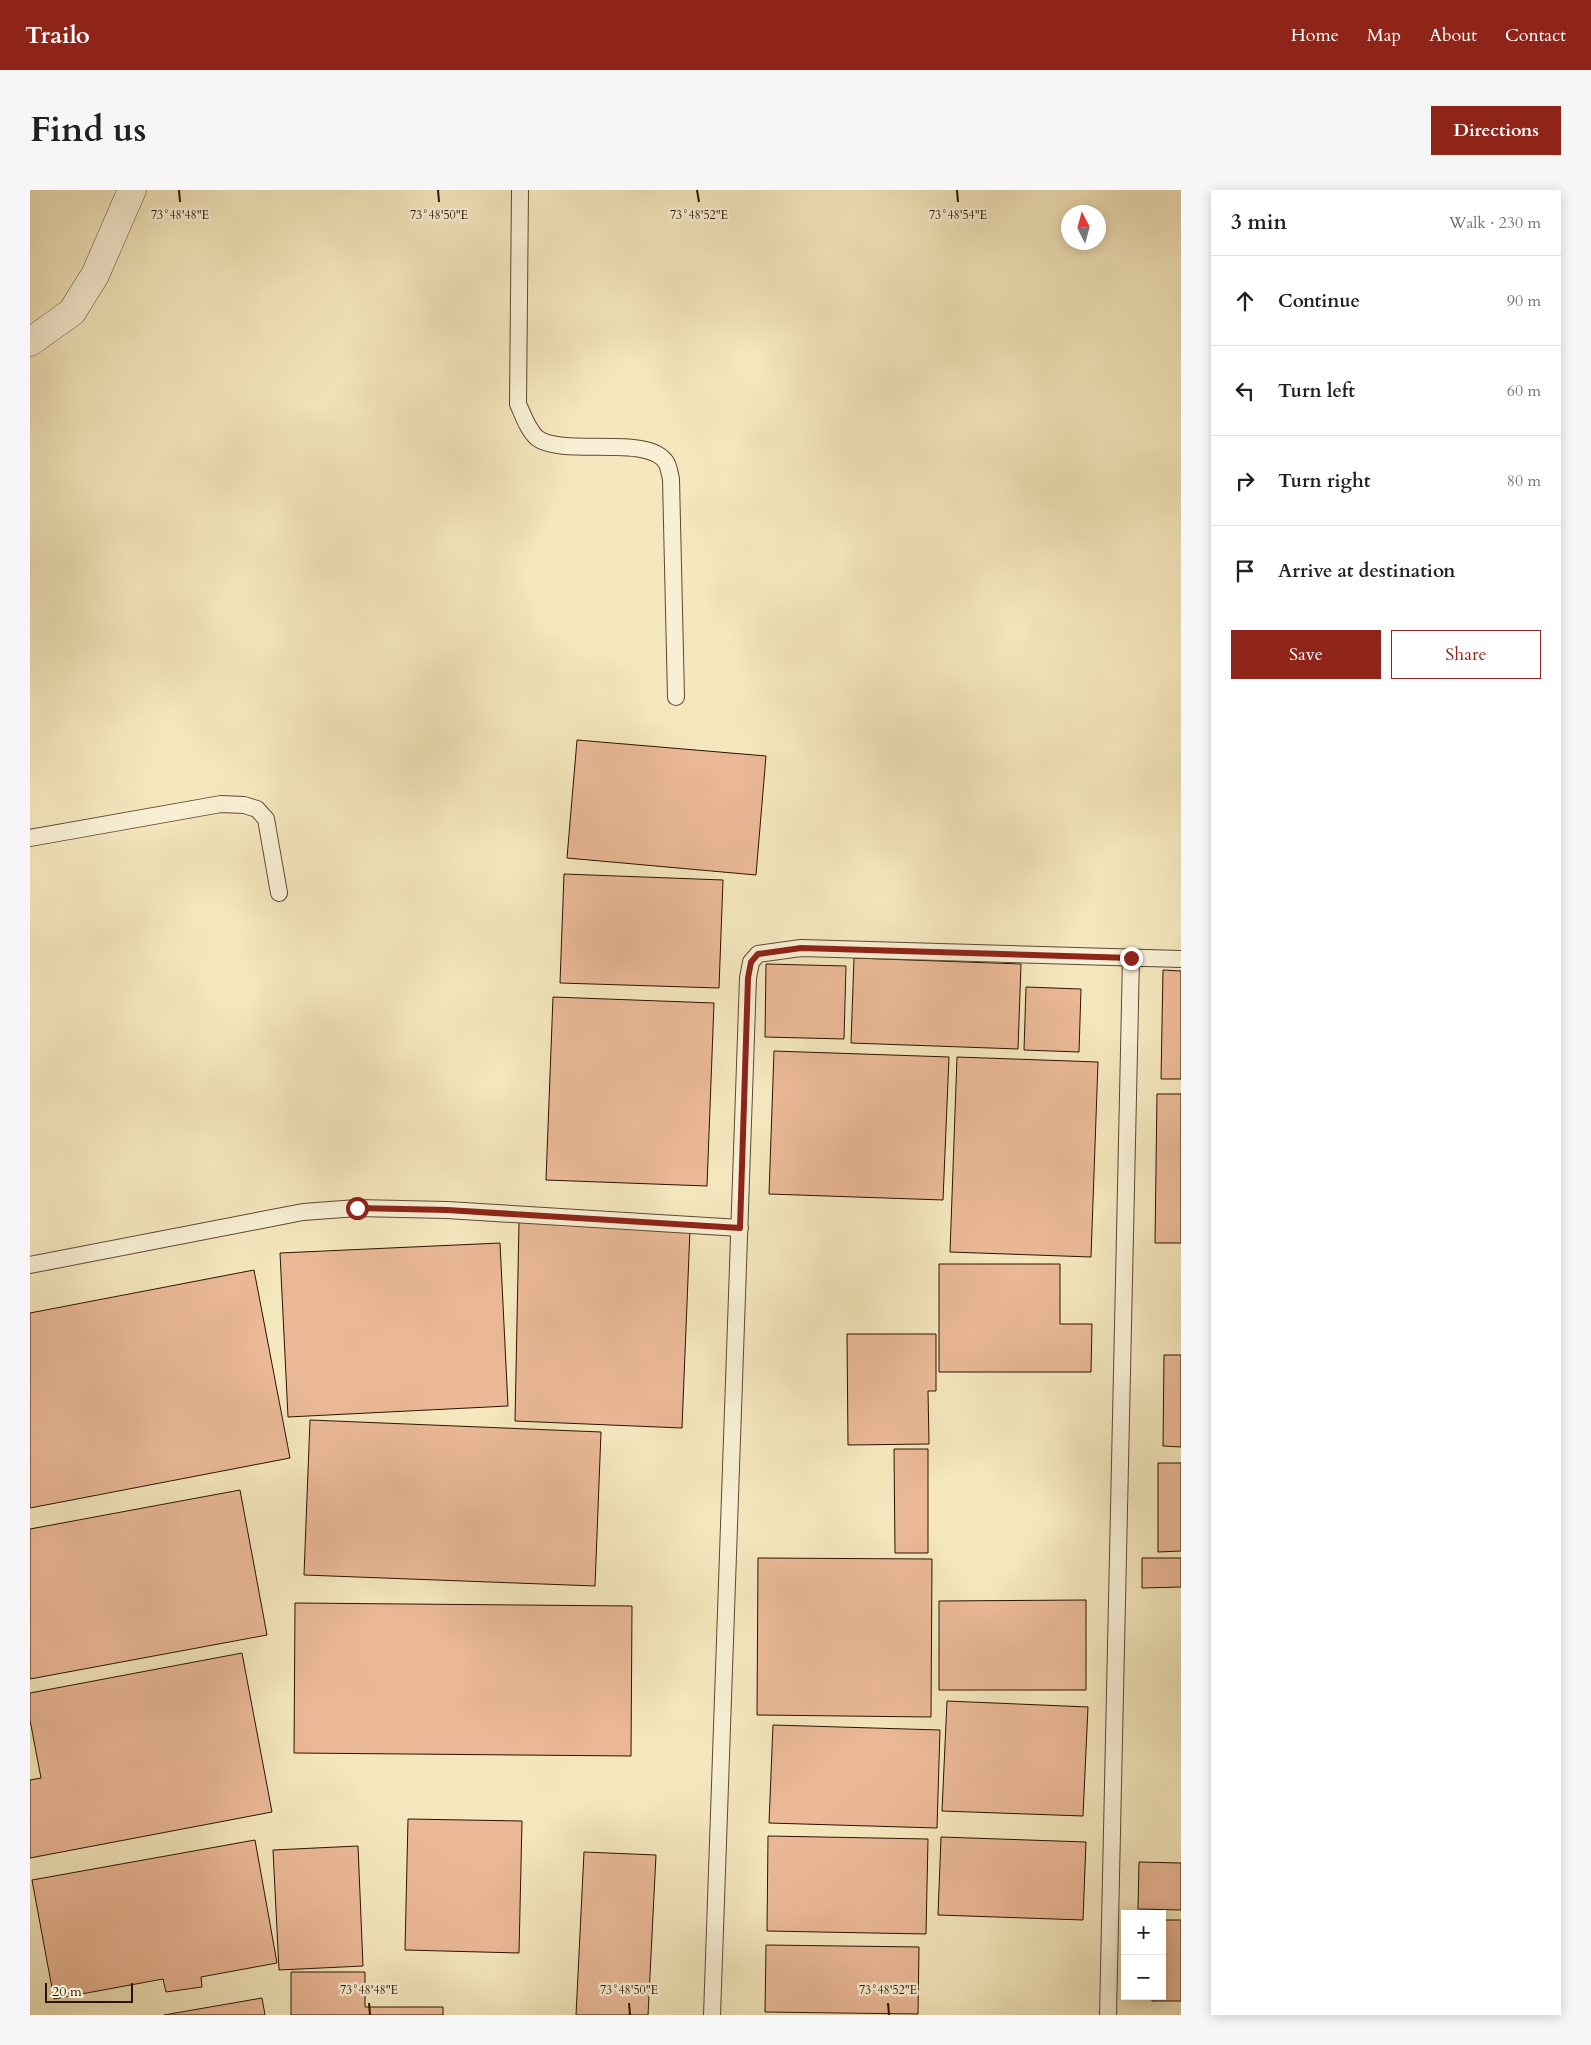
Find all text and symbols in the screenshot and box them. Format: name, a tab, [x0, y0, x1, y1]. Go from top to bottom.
text: Trailo	[25, 19, 90, 52]
text: Home	[1291, 23, 1339, 48]
text: Map	[1367, 23, 1401, 48]
text: About	[1429, 23, 1477, 48]
text: Contact	[1505, 23, 1566, 48]
text: Find us	[30, 106, 146, 154]
button: Directions	[1431, 106, 1561, 155]
north arrow	[1061, 205, 1106, 250]
text: 73°48'48"E	[151, 207, 209, 223]
text: 73°48'50"E	[410, 207, 468, 223]
text: 73°48'52"E	[670, 207, 728, 223]
text: 73°48'54"E	[929, 207, 987, 223]
text: 3 min	[1231, 208, 1287, 237]
text: Walk · 230 m	[1449, 212, 1541, 234]
icon: ahead	[1231, 287, 1259, 315]
text: Continue	[1278, 288, 1360, 314]
text: 90 m	[1507, 290, 1541, 312]
icon: left	[1231, 377, 1259, 405]
text: Turn left	[1278, 378, 1355, 404]
text: 60 m	[1507, 380, 1541, 402]
icon: right	[1231, 467, 1259, 495]
text: Turn right	[1278, 468, 1370, 494]
text: 80 m	[1507, 470, 1541, 492]
icon: arrive	[1231, 557, 1259, 585]
text: Arrive at destination	[1278, 558, 1455, 584]
button: Save	[1231, 630, 1381, 679]
button: Share	[1391, 630, 1541, 679]
route end	[1120, 947, 1143, 970]
route start	[346, 1197, 369, 1220]
map controls	[1121, 1910, 1166, 2000]
button: +	[1121, 1910, 1166, 1955]
button: −	[1121, 1955, 1166, 2000]
scale bar	[45, 1980, 132, 2003]
text: 20 m	[52, 1982, 82, 2001]
text: 73°48'48"E	[340, 1982, 398, 1998]
text: 73°48'50"E	[600, 1982, 658, 1998]
text: 73°48'52"E	[859, 1982, 917, 1998]

